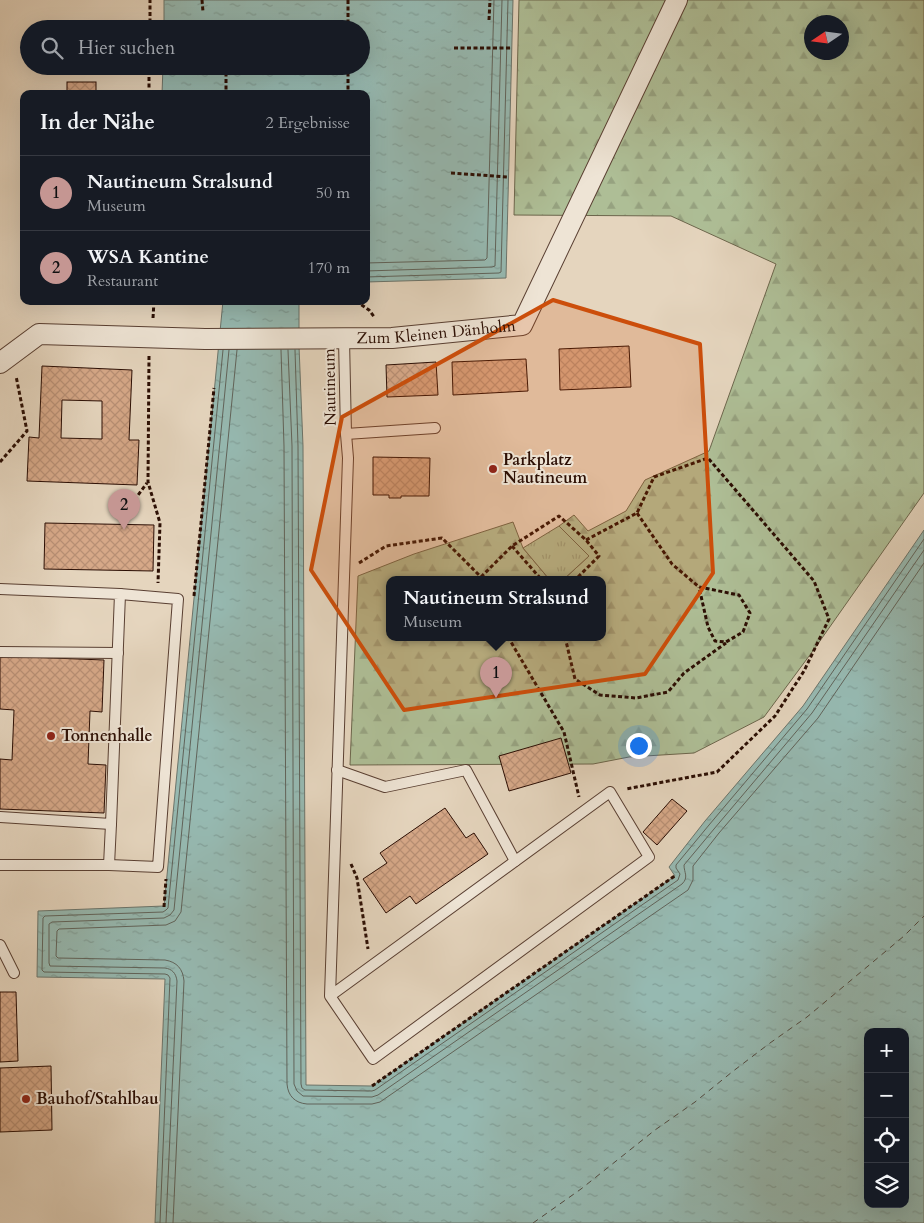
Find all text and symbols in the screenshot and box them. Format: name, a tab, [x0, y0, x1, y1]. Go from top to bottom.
north arrow	[804, 15, 849, 60]
search box	[20, 20, 370, 75]
icon: search	[38, 34, 66, 62]
text: Hier suchen	[78, 35, 175, 61]
text: In der Nähe	[40, 108, 155, 137]
text: 2 Ergebnisse	[265, 112, 350, 134]
text: Nautineum Stralsund	[87, 169, 273, 195]
text: 1	[52, 182, 60, 204]
text: 50 m	[316, 182, 350, 204]
text: Museum	[87, 195, 146, 217]
text: WSA Kantine	[87, 244, 209, 270]
text: 2	[52, 257, 60, 279]
text: 170 m	[308, 257, 350, 279]
text: Restaurant	[87, 270, 158, 292]
street label: Zum Kleinen Dänholm	[356, 315, 517, 349]
street label: Nautineum	[318, 348, 342, 426]
place label: Parkplatz Nautineum	[503, 449, 588, 489]
marker: Parkplatz Nautineum	[487, 463, 499, 475]
pin: 2	[108, 489, 140, 530]
popup	[386, 576, 606, 641]
text: Nautineum Stralsund	[403, 585, 589, 611]
text: Museum	[403, 611, 462, 633]
pin: 1	[480, 657, 512, 698]
place label: Tonnenhalle	[61, 725, 152, 747]
marker: Tonnenhalle	[45, 730, 57, 742]
your location	[626, 733, 652, 759]
map controls	[864, 1028, 909, 1208]
button: +	[864, 1028, 909, 1073]
button: −	[864, 1073, 909, 1118]
place label: Bauhof/Stahlbau	[36, 1088, 159, 1110]
marker: Bauhof/Stahlbau	[20, 1093, 32, 1105]
button: locate	[864, 1118, 909, 1163]
button: layers	[864, 1163, 909, 1208]

